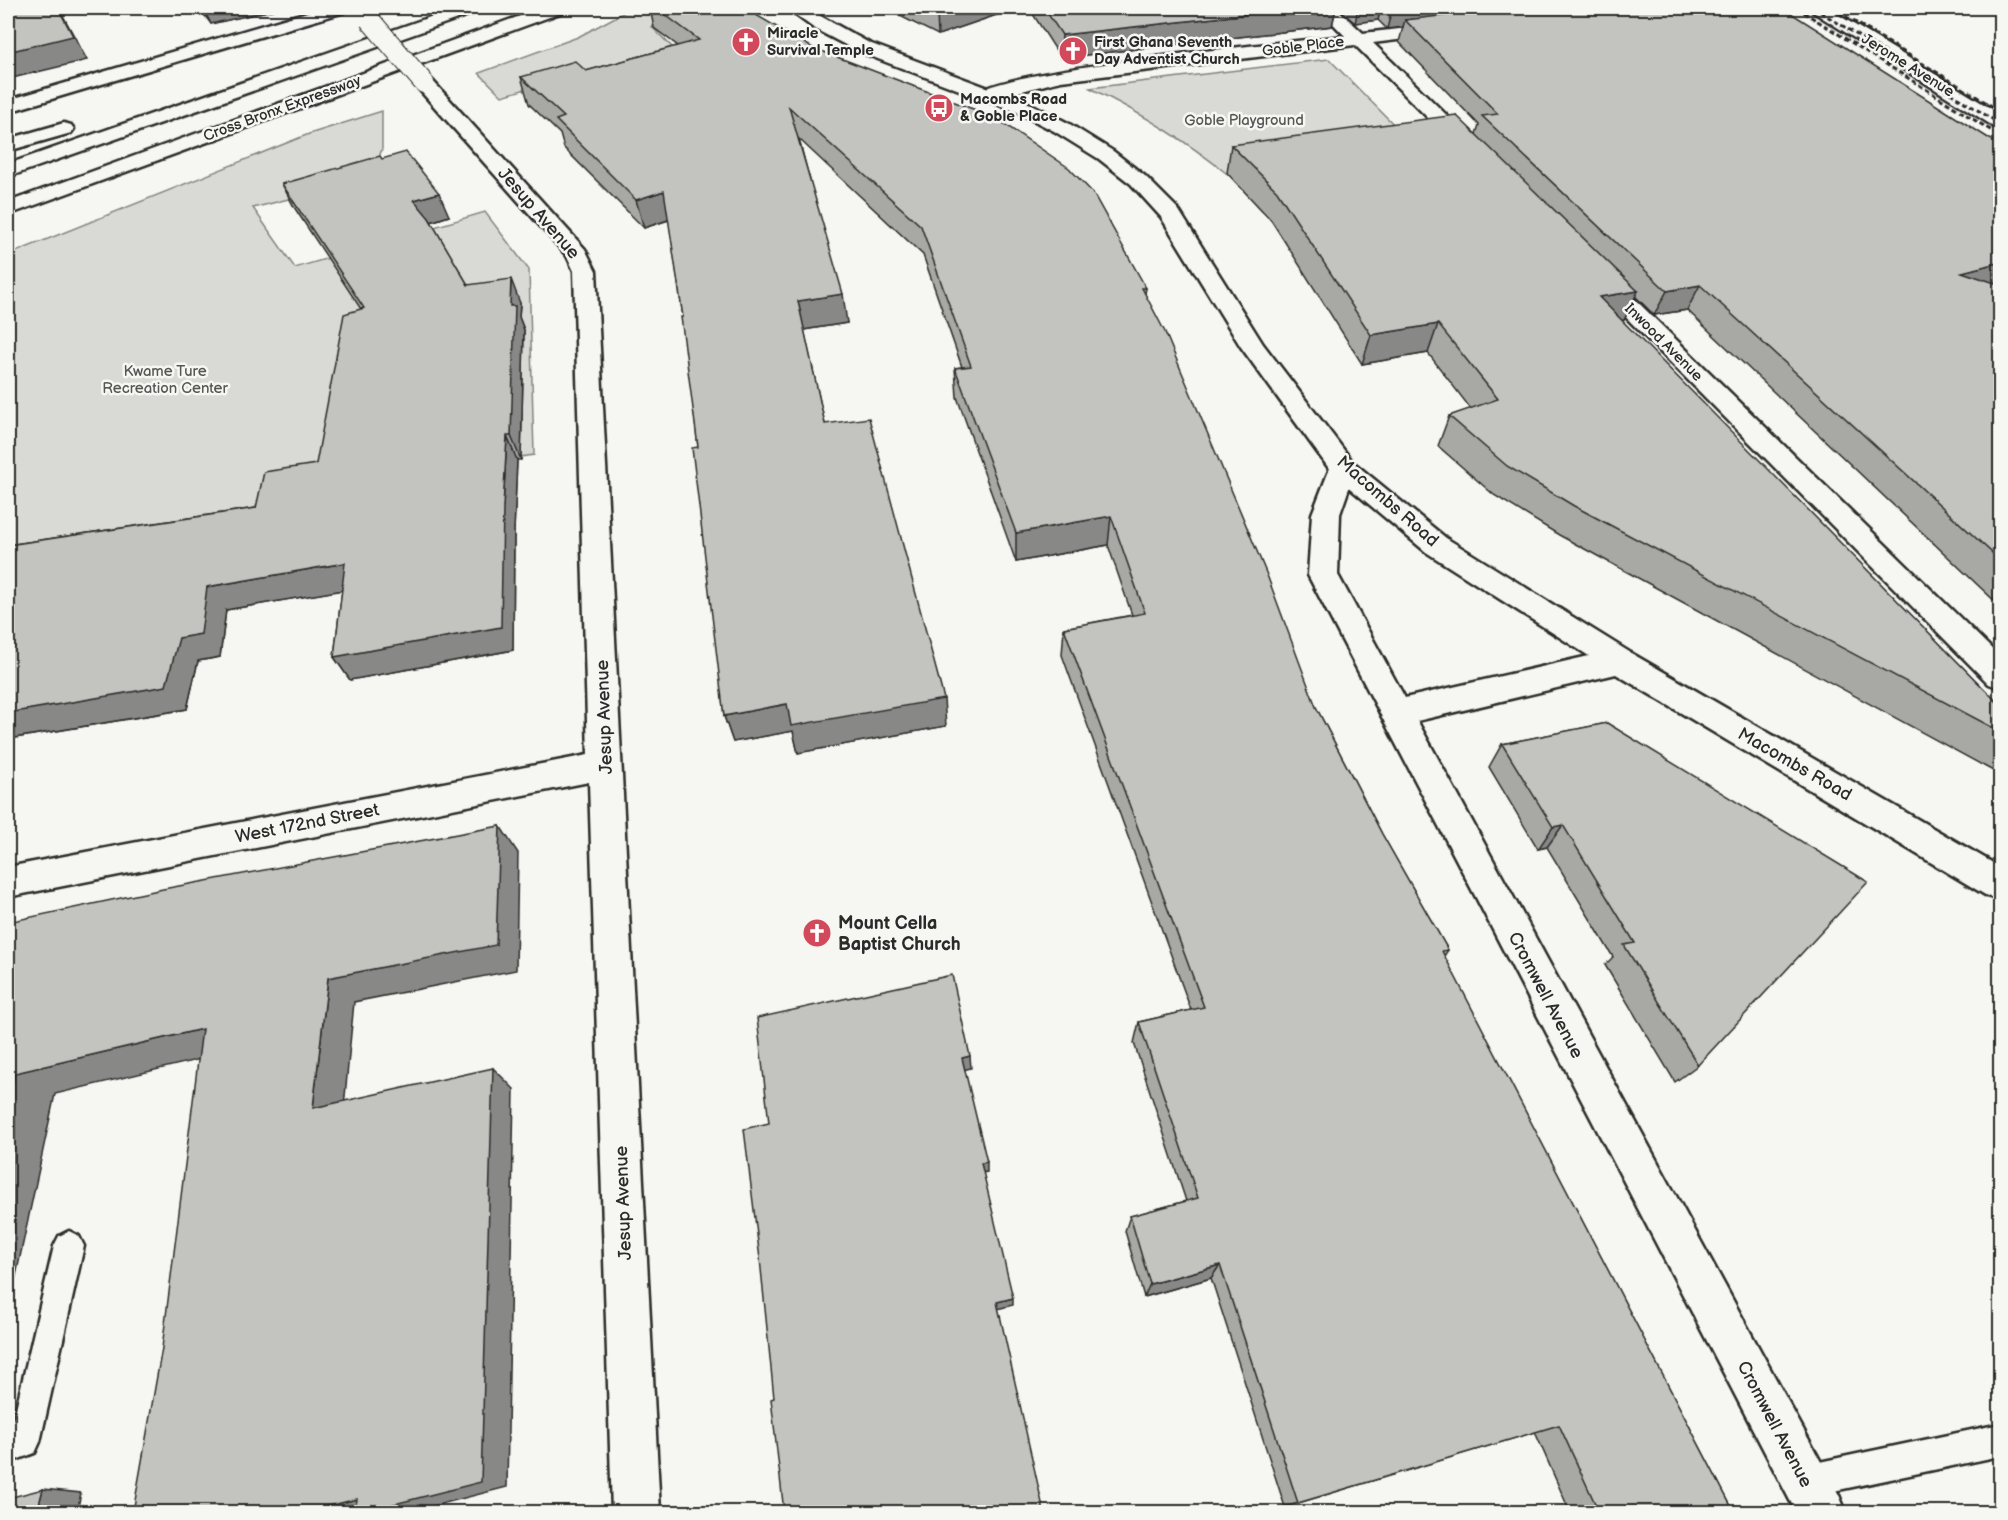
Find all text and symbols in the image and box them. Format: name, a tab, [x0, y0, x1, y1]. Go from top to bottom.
place label: Miracle Survival Temple	[767, 24, 874, 60]
church icon: Miracle Survival Temple	[730, 26, 762, 58]
street label: Jerome Avenue	[1858, 29, 1958, 102]
street label: Goble Place	[1261, 32, 1345, 61]
place label: First Ghana Seventh Day Adventist Church	[1094, 33, 1240, 69]
church icon: First Ghana Seventh Day Adventist Church	[1057, 35, 1089, 67]
street label: Cross Bronx Expressway	[201, 71, 364, 146]
place label: Macombs Road & Goble Place	[960, 90, 1067, 126]
bus stop icon: Macombs Road & Goble Place	[923, 92, 955, 124]
park label: Goble Playground	[1184, 111, 1304, 130]
street label: Jesup Avenue	[493, 163, 584, 264]
street label: Inwood Avenue	[1621, 299, 1707, 386]
park label: Kwame Ture Recreation Center	[102, 362, 228, 398]
street label: Macombs Road	[1332, 451, 1443, 551]
street label: Jesup Avenue	[592, 659, 617, 774]
street label: Macombs Road	[1734, 723, 1855, 806]
street label: West 172nd Street	[233, 799, 381, 848]
place label: Mount Cella Baptist Church	[838, 913, 961, 955]
church icon: Mount Cella Baptist Church	[801, 917, 833, 949]
street label: Cromwell Avenue	[1503, 929, 1588, 1062]
street label: Jesup Avenue	[611, 1145, 636, 1260]
street label: Cromwell Avenue	[1732, 1358, 1817, 1491]

